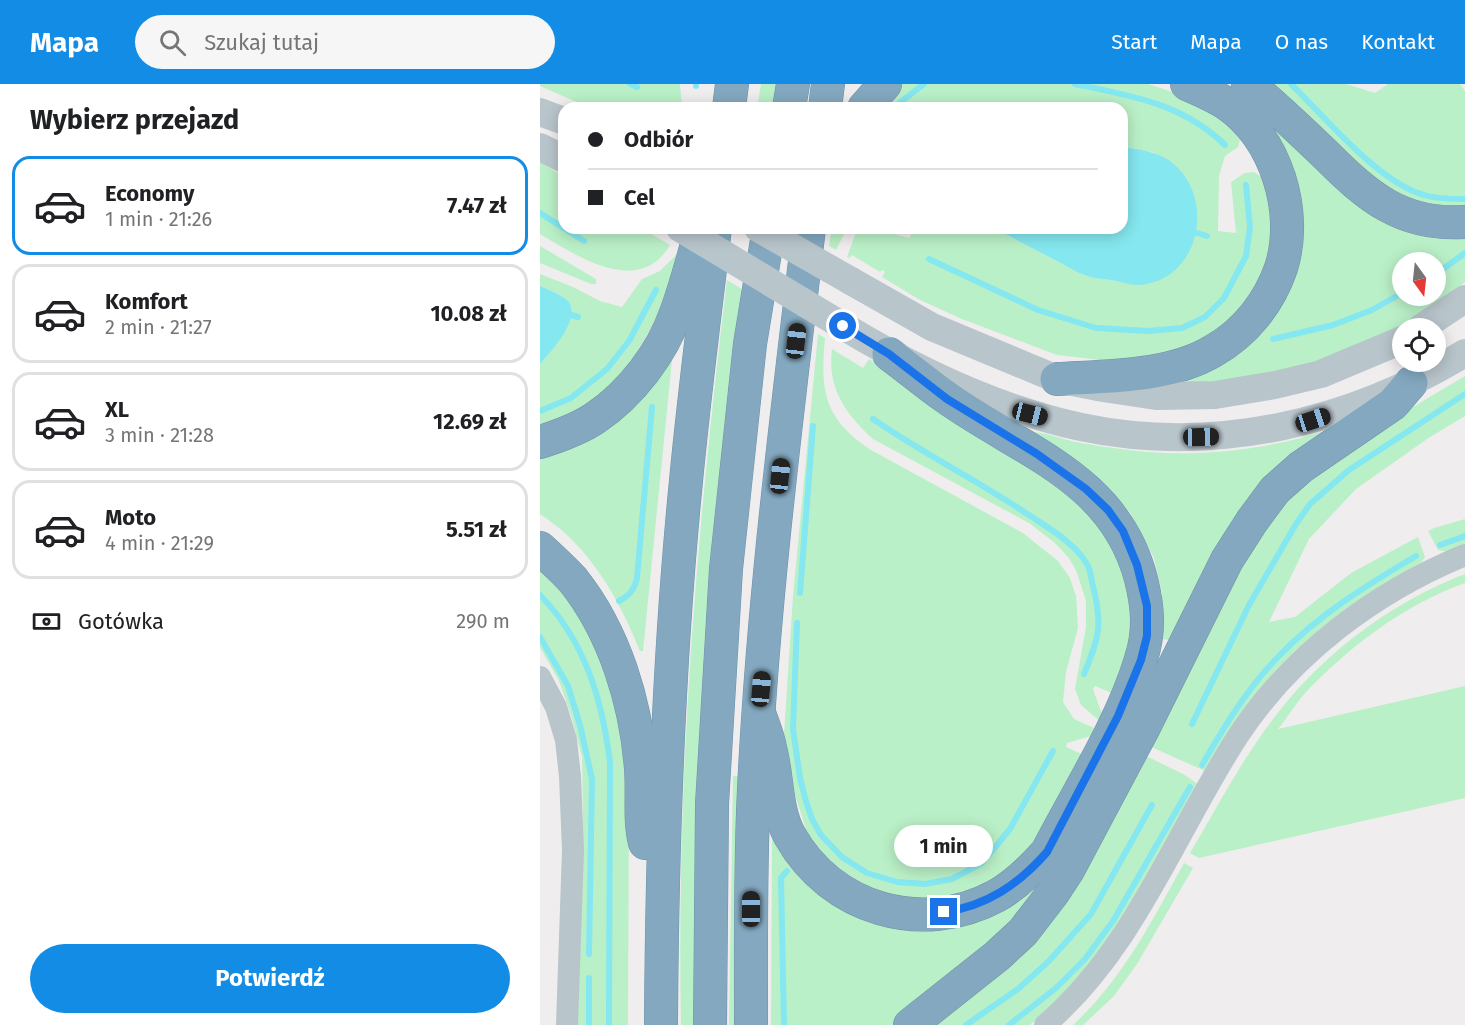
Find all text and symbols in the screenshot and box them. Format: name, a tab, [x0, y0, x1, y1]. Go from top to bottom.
search box	[135, 15, 555, 69]
text: Mapa	[30, 26, 99, 59]
icon: search	[156, 26, 189, 59]
text: Szukaj tutaj	[204, 29, 319, 56]
text: Start	[1111, 29, 1157, 55]
text: Mapa	[1190, 29, 1242, 55]
text: O nas	[1275, 29, 1328, 55]
text: Kontakt	[1361, 29, 1435, 55]
text: Wybierz przejazd	[30, 104, 239, 136]
text: Odbiór	[624, 126, 693, 153]
icon: car	[33, 179, 87, 233]
text: Economy	[105, 180, 194, 207]
text: Cel	[624, 184, 655, 211]
text: 7.47 zł	[447, 192, 507, 219]
text: 1 min · 21:26	[105, 207, 212, 231]
north arrow	[1392, 252, 1446, 306]
map controls	[1392, 252, 1446, 372]
icon: car	[33, 287, 87, 341]
text: Komfort	[105, 288, 188, 315]
text: 10.08 zł	[430, 300, 507, 327]
route start	[829, 312, 856, 339]
text: 2 min · 21:27	[105, 315, 212, 339]
button: locate	[1392, 318, 1446, 372]
car	[785, 322, 807, 360]
icon: car	[33, 395, 87, 449]
text: XL	[105, 396, 129, 423]
car	[1010, 401, 1050, 427]
car	[1293, 406, 1333, 434]
text: 12.69 zł	[433, 408, 507, 435]
text: 3 min · 21:28	[105, 423, 214, 447]
car	[1183, 428, 1219, 446]
car	[769, 457, 791, 495]
icon: car	[33, 503, 87, 557]
text: Moto	[105, 504, 156, 531]
text: 5.51 zł	[446, 516, 507, 543]
text: 4 min · 21:29	[105, 531, 214, 555]
icon: cash	[30, 605, 63, 638]
text: Gotówka	[78, 608, 164, 635]
text: 290 m	[456, 609, 510, 633]
car	[750, 670, 772, 708]
callout: 1 min	[894, 825, 994, 867]
text: 1 min	[919, 834, 968, 858]
car	[742, 891, 760, 927]
route end	[930, 898, 957, 925]
button: Potwierdź	[30, 944, 510, 1013]

